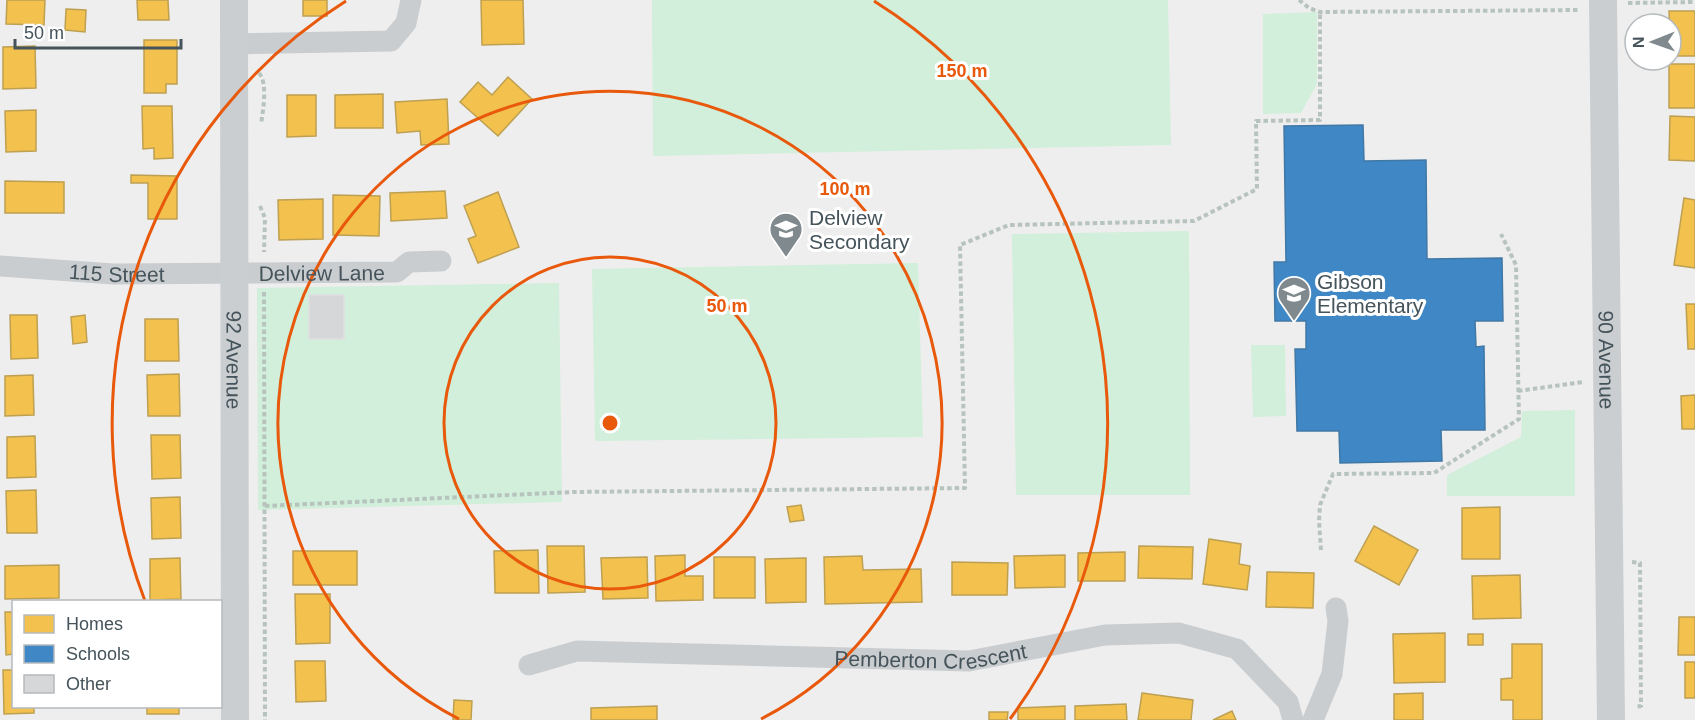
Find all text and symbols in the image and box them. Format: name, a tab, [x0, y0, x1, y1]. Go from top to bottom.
scale bar	[15, 12, 182, 50]
north arrow	[1623, 12, 1683, 72]
text: 50 m	[24, 23, 64, 43]
text: N	[1630, 36, 1647, 48]
text: 150 m	[936, 61, 988, 81]
text: 100 m	[819, 179, 871, 199]
place label: Delview Secondary	[809, 206, 910, 253]
school or university icon: Delview Secondary	[768, 211, 804, 258]
street label: 115 Street	[68, 259, 165, 286]
street label: Delview Lane	[259, 261, 385, 284]
place label: Gibson Elementary	[1317, 270, 1424, 317]
school or university icon: Gibson Elementary	[1276, 275, 1312, 322]
text: 50 m	[706, 296, 748, 316]
street label: 90 Avenue	[1595, 310, 1619, 410]
street label: 92 Avenue	[223, 311, 246, 409]
centre of rings	[600, 413, 620, 433]
legend	[12, 600, 222, 708]
text: Homes	[66, 614, 123, 634]
street label: Pemberton Crescent	[834, 639, 1029, 673]
text: Schools	[66, 644, 130, 664]
text: Other	[66, 674, 111, 694]

